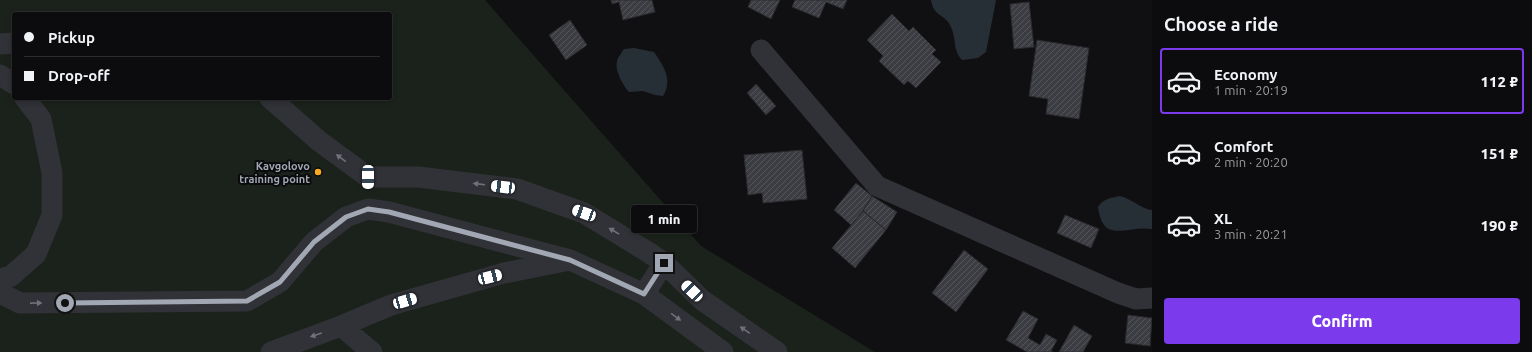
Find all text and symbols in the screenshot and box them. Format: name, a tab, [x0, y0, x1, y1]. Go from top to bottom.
text: Choose a ride	[1164, 14, 1278, 34]
text: Pickup	[48, 29, 95, 46]
icon: car	[1166, 63, 1202, 99]
text: Economy	[1214, 66, 1278, 83]
text: Drop-off	[48, 67, 110, 84]
text: 112 ₽	[1481, 73, 1518, 90]
text: 1 min · 20:19	[1214, 83, 1288, 97]
icon: car	[1166, 135, 1202, 171]
text: Comfort	[1214, 138, 1273, 155]
text: 151 ₽	[1481, 145, 1518, 162]
one-way arrow	[336, 154, 347, 162]
text: 2 min · 20:20	[1214, 155, 1288, 169]
place label: Kavgolovo training point	[239, 160, 310, 185]
car	[362, 165, 374, 189]
marker: Kavgolovo training point	[313, 167, 323, 177]
car	[490, 180, 516, 194]
one-way arrow	[473, 181, 485, 187]
car	[571, 203, 597, 223]
callout: 1 min	[631, 205, 697, 233]
icon: car	[1166, 207, 1202, 243]
text: XL	[1214, 210, 1232, 227]
text: 1 min	[647, 212, 681, 226]
text: 190 ₽	[1481, 217, 1518, 234]
text: 3 min · 20:21	[1214, 227, 1288, 241]
one-way arrow	[608, 228, 620, 235]
route end	[655, 254, 673, 272]
car	[477, 268, 503, 286]
car	[679, 278, 705, 304]
car	[392, 292, 418, 310]
route start	[56, 294, 74, 312]
button: Confirm	[1164, 298, 1520, 344]
one-way arrow	[30, 300, 43, 306]
one-way arrow	[670, 313, 681, 321]
one-way arrow	[740, 326, 750, 334]
one-way arrow	[310, 332, 322, 338]

